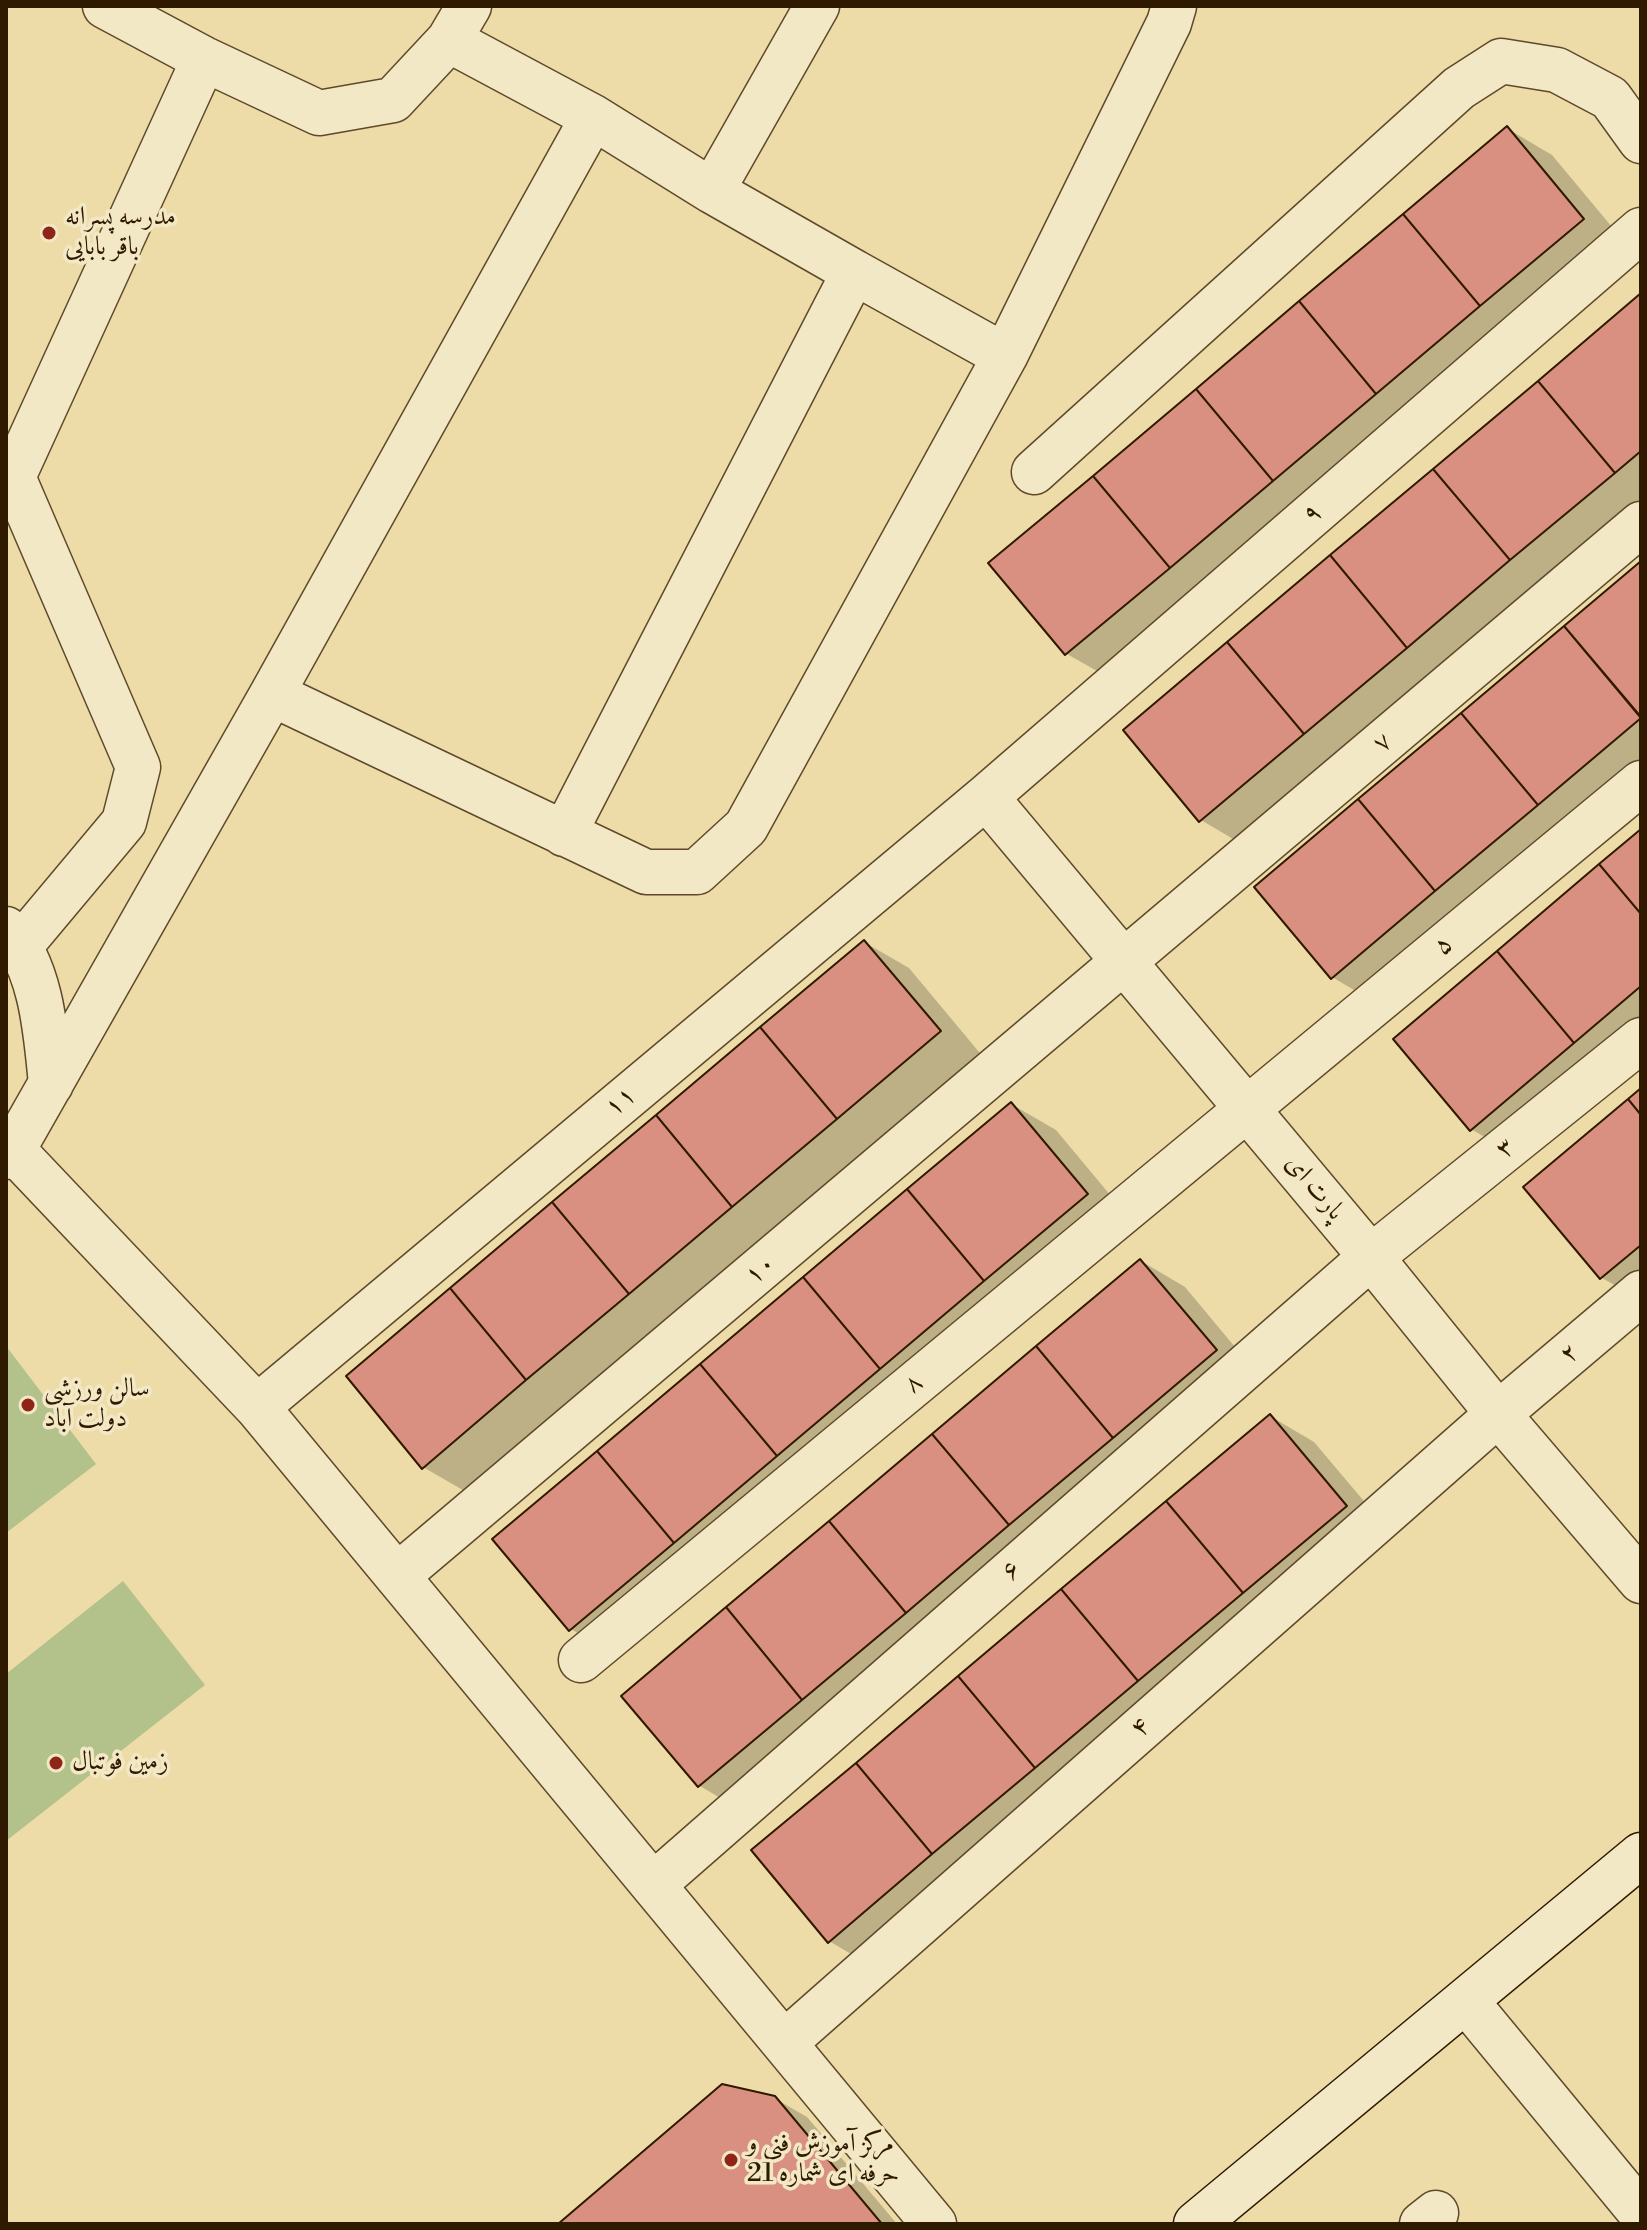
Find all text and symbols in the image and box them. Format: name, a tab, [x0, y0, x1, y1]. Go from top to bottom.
place label: مدرسه پسرانه باقر بابایی	[65, 202, 176, 264]
marker: مدرسه پسرانه باقر بابایی	[40, 224, 58, 242]
street label: ۹	[1297, 497, 1329, 531]
street label: ۷	[1367, 726, 1399, 760]
street label: ۵	[1428, 929, 1460, 963]
street label: ۱۱	[599, 1080, 643, 1124]
street label: ۳	[1490, 1132, 1522, 1166]
street label: پارت ای	[1278, 1149, 1350, 1227]
street label: ۱۰	[739, 1248, 783, 1292]
street label: ۲	[1554, 1337, 1586, 1371]
street label: ۸	[898, 1367, 930, 1401]
place label: سالن ورزشی دولت آباد	[44, 1374, 150, 1436]
marker: سالن ورزشی دولت آباد	[19, 1396, 37, 1414]
street label: ۶	[996, 1554, 1028, 1588]
street label: ۴	[1125, 1711, 1157, 1745]
place label: زمین فوتبال	[72, 1747, 169, 1779]
marker: زمین فوتبال	[47, 1754, 65, 1772]
place label: مرکز آموزش فنی و حرفه ای شماره 21	[747, 2129, 899, 2190]
marker: مرکز آموزش فنی و حرفه ای شماره 21	[722, 2151, 740, 2169]

